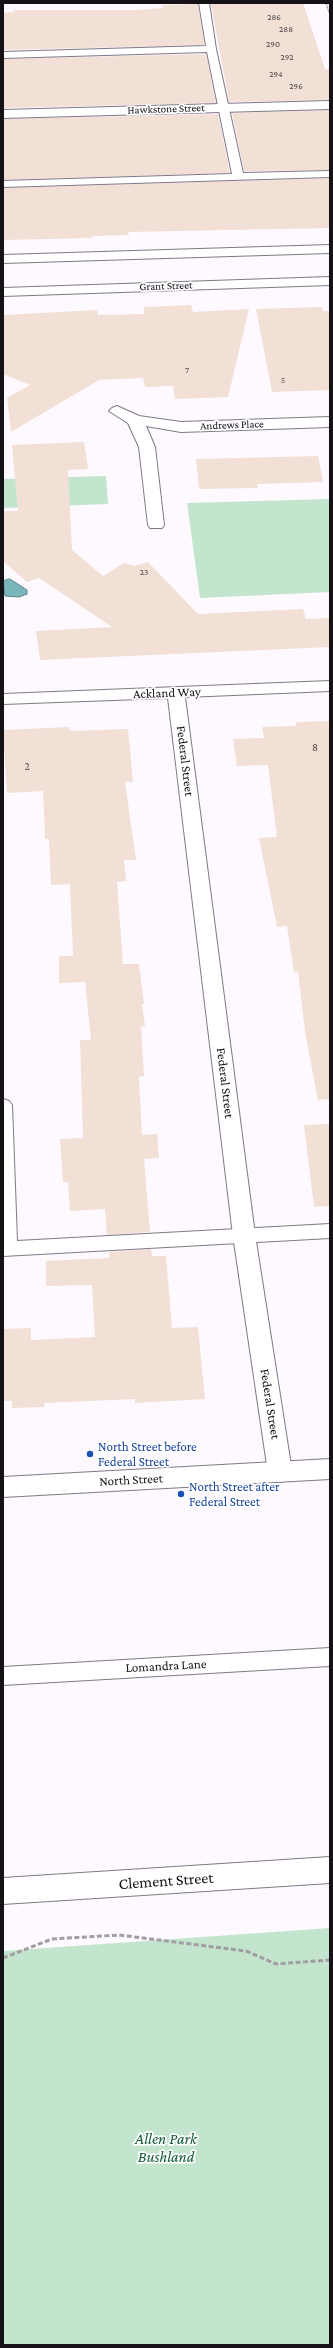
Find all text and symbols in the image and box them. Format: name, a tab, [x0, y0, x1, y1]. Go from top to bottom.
house number: 286	[267, 12, 281, 22]
house number: 288	[279, 24, 293, 34]
house number: 290	[266, 39, 280, 49]
house number: 292	[280, 52, 294, 62]
house number: 294	[269, 69, 283, 79]
house number: 296	[289, 81, 303, 91]
street label: Hawkstone Street	[127, 101, 205, 117]
street label: Grant Street	[139, 278, 193, 294]
house number: 7	[185, 365, 189, 375]
house number: 5	[281, 375, 285, 385]
street label: Andrews Place	[200, 417, 264, 433]
house number: 23	[140, 567, 148, 577]
street label: Ackland Way	[133, 684, 201, 702]
street label: Federal Street	[173, 725, 197, 797]
house number: 8	[312, 741, 318, 755]
house number: 2	[24, 760, 30, 774]
street label: Federal Street	[213, 1047, 237, 1119]
street label: Federal Street	[257, 1368, 283, 1440]
place label: North Street before Federal Street	[98, 1439, 197, 1470]
marker: North Street before Federal Street	[85, 1449, 95, 1459]
street label: North Street	[99, 1471, 163, 1489]
place label: North Street after Federal Street	[189, 1479, 280, 1510]
marker: North Street after Federal Street	[176, 1489, 186, 1499]
street label: Lomandra Lane	[125, 1656, 207, 1676]
street label: Clement Street	[118, 1868, 214, 1894]
park label: Allen Park Bushland	[135, 2129, 197, 2167]

